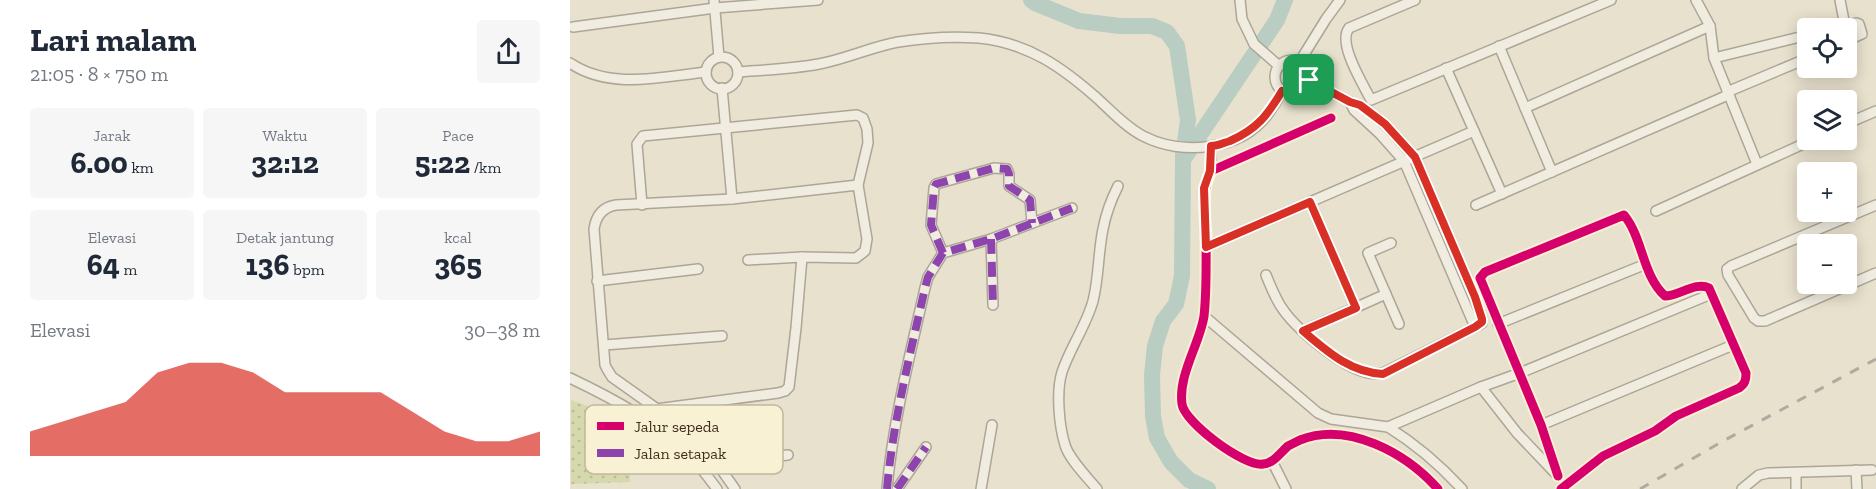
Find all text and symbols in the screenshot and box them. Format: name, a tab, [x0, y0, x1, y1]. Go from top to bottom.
map controls	[1797, 18, 1857, 294]
button: locate	[1797, 18, 1857, 78]
text: Lari malam	[30, 20, 196, 59]
button: share	[477, 20, 540, 83]
pin	[1283, 54, 1334, 105]
text: 21:05 · 8 × 750 m	[30, 62, 168, 86]
icon: arrive	[1292, 63, 1325, 96]
button: layers	[1797, 90, 1857, 150]
text: Jarak	[93, 126, 131, 145]
text: Waktu	[262, 126, 308, 145]
text: Pace	[442, 126, 474, 145]
text: 6.00	[70, 145, 128, 181]
text: 32:12	[251, 145, 319, 181]
text: 5:22	[415, 145, 470, 181]
text: km	[128, 158, 154, 177]
text: /km	[470, 158, 501, 177]
button: +	[1797, 162, 1857, 222]
text: Elevasi	[88, 228, 136, 247]
text: Detak jantung	[236, 228, 334, 247]
text: kcal	[444, 228, 472, 247]
button: −	[1797, 234, 1857, 294]
text: 64	[87, 247, 120, 283]
text: 136	[246, 247, 290, 283]
text: 365	[434, 247, 482, 283]
text: m	[120, 260, 137, 279]
text: bpm	[290, 260, 325, 279]
text: Elevasi	[30, 318, 90, 342]
text: 30–38 m	[464, 318, 540, 342]
legend	[585, 405, 783, 474]
text: Jalur sepeda	[634, 417, 720, 436]
text: Jalan setapak	[634, 444, 727, 463]

